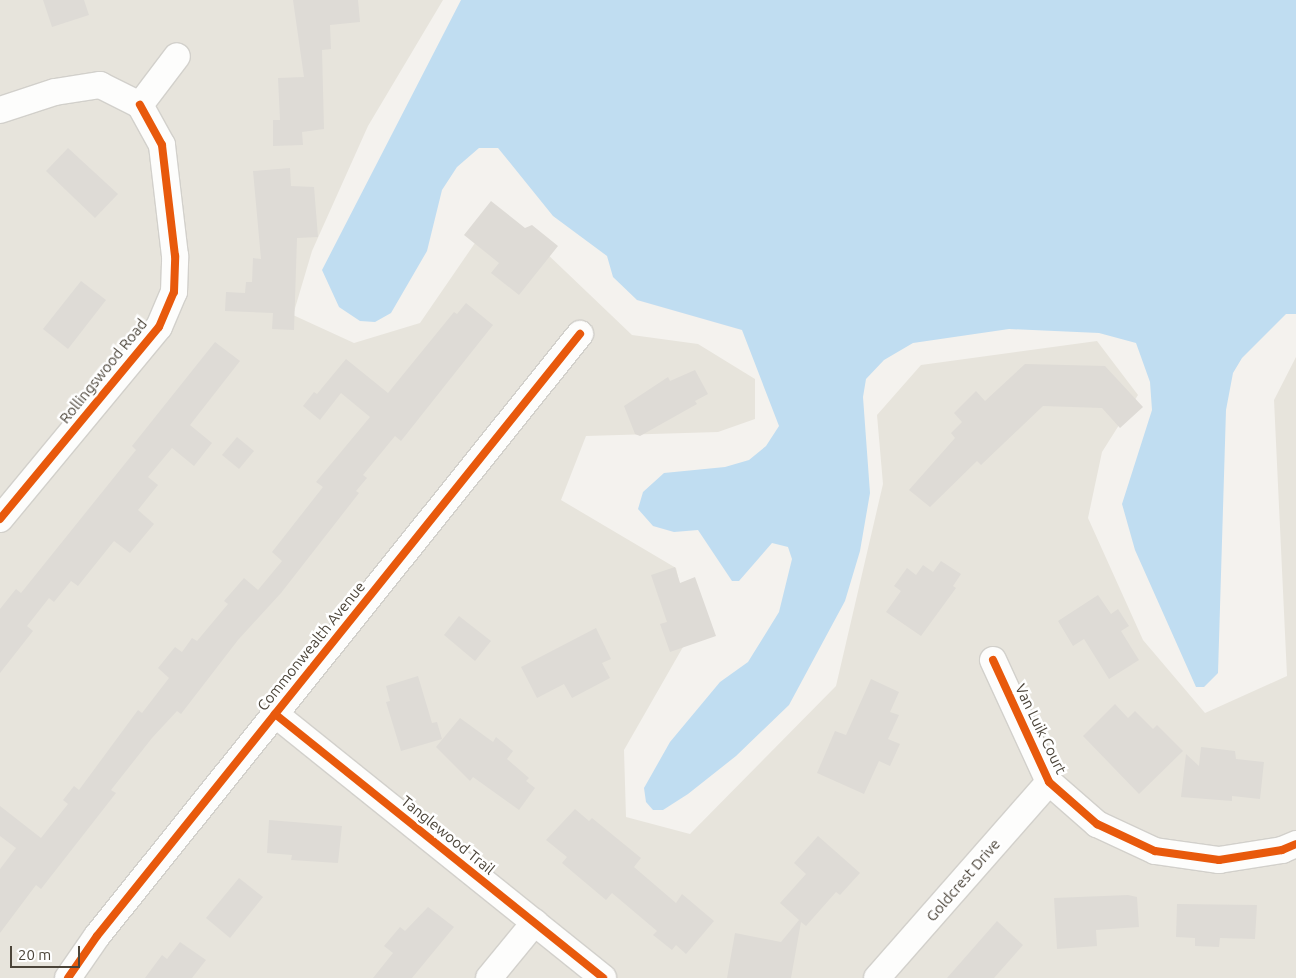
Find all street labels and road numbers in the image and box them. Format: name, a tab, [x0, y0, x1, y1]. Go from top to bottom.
street label: Rollingswood Road	[55, 315, 151, 427]
street label: Commonwealth Avenue	[253, 578, 369, 714]
street label: Van Luik Court	[1011, 681, 1071, 777]
street label: Tanglewood Trail	[398, 792, 498, 878]
street label: Goldcrest Drive	[922, 835, 1004, 925]

